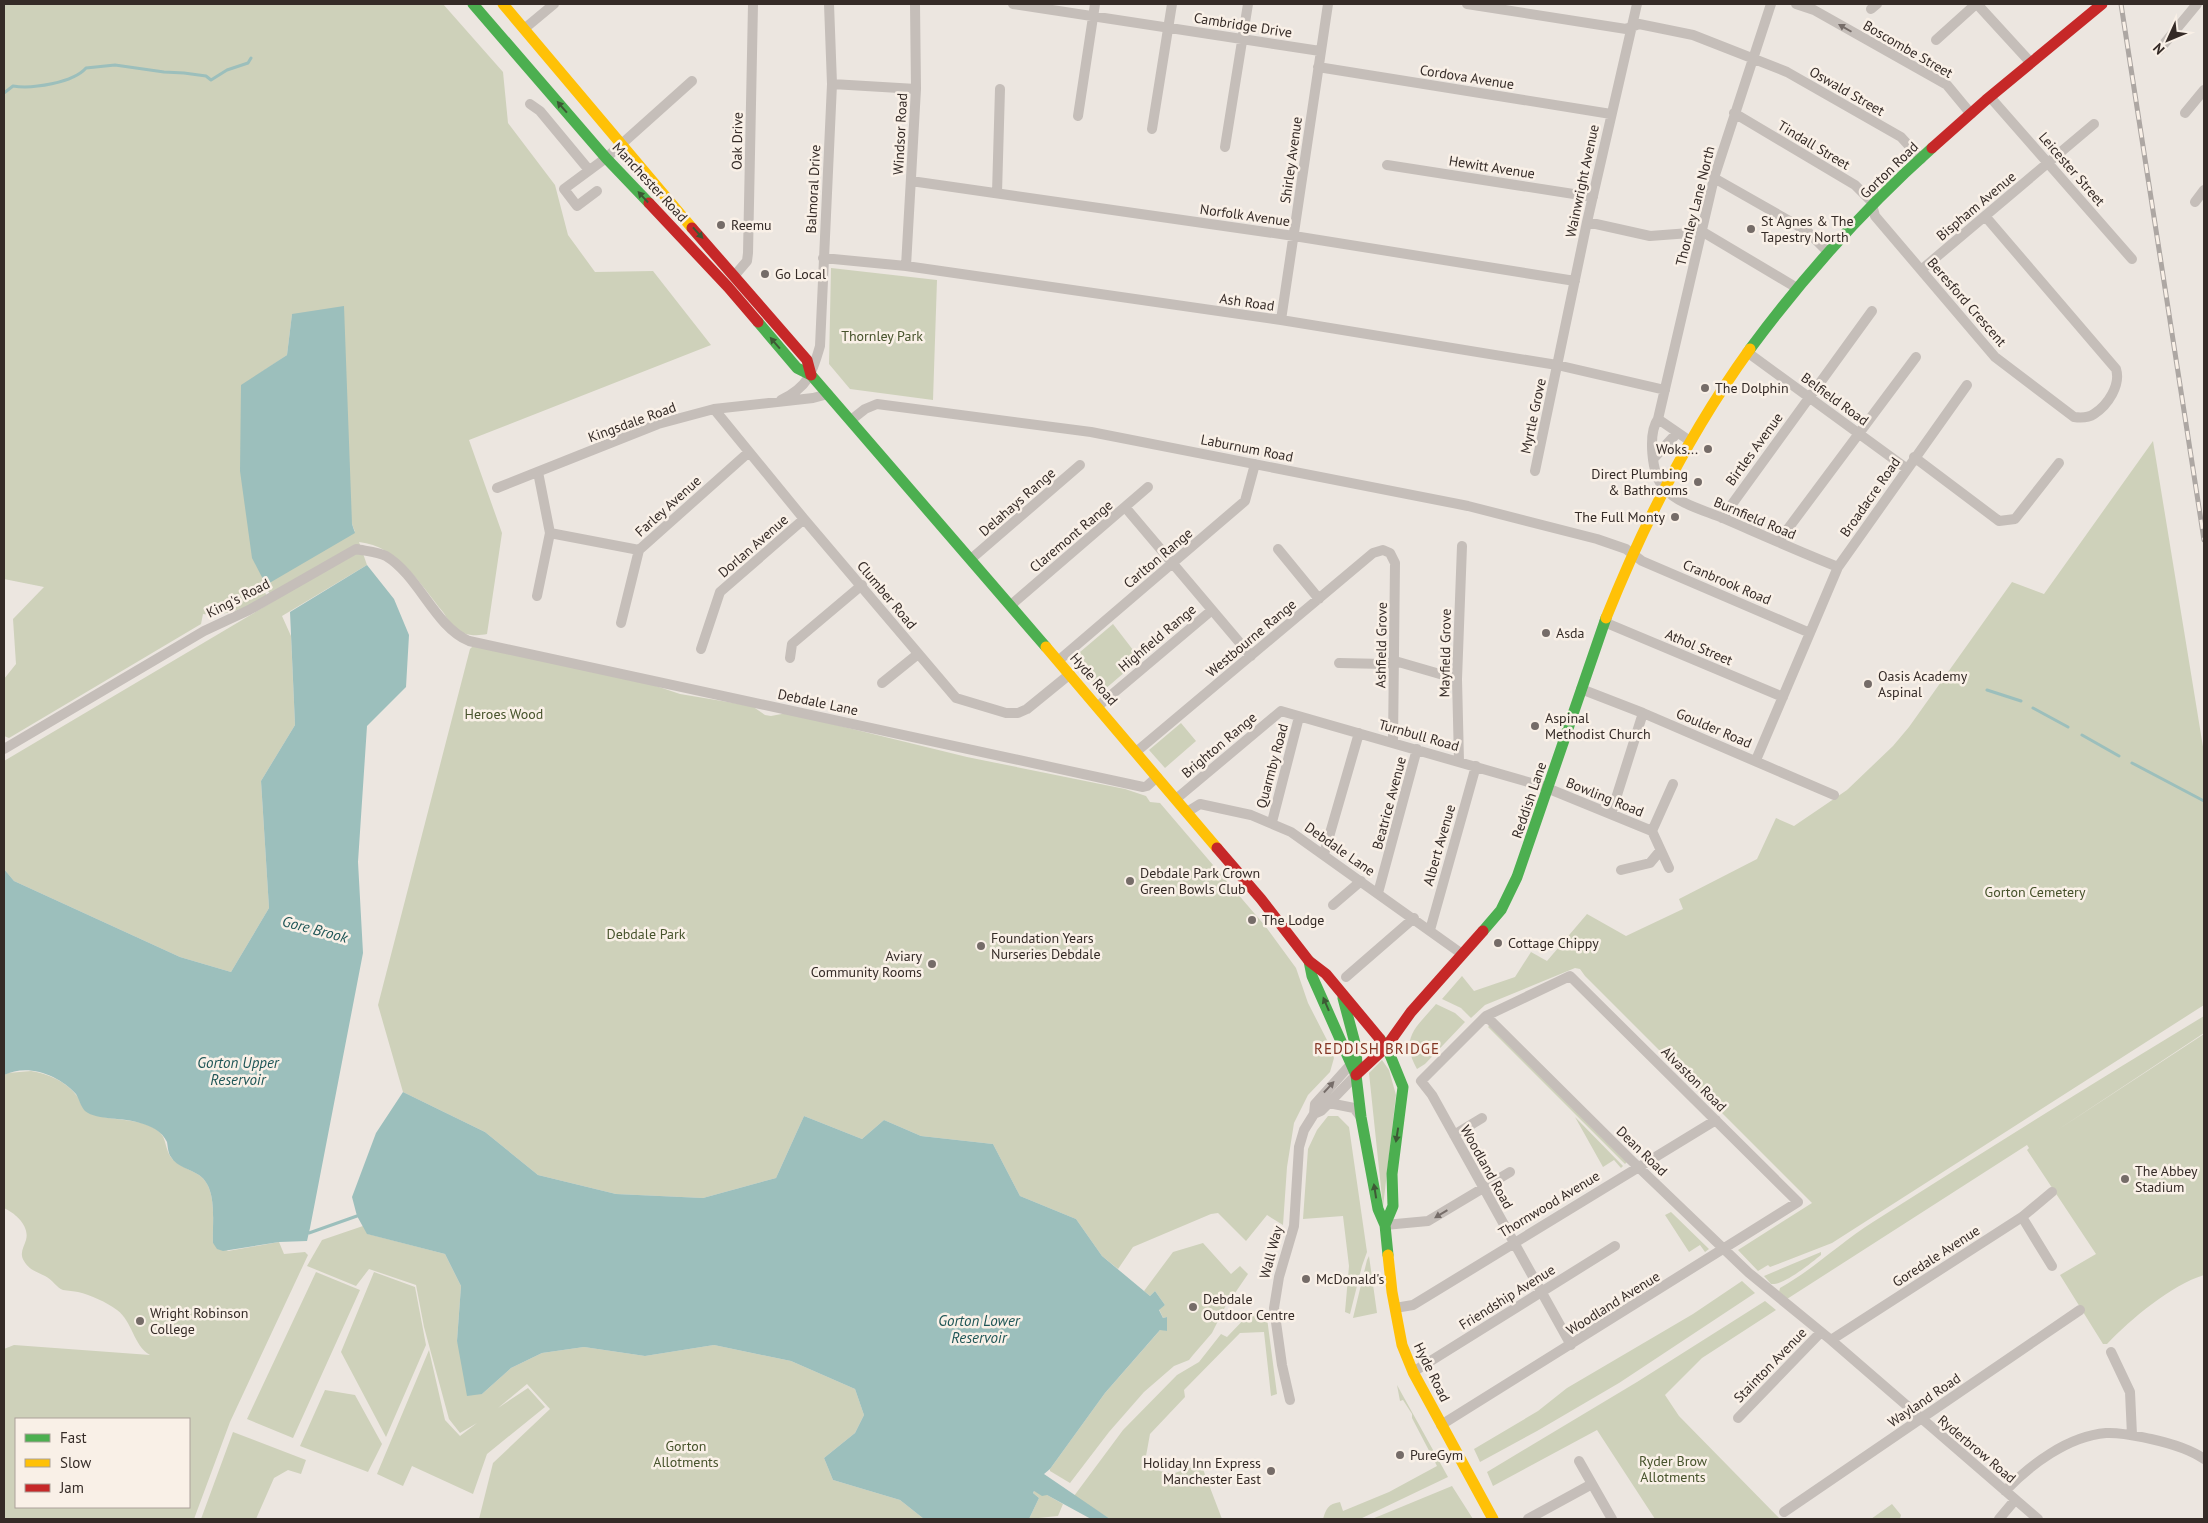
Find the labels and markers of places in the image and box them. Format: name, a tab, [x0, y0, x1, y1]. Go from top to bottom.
place label: St Agnes & The Tapestry North	[1761, 212, 1854, 246]
place label: Reemu	[731, 216, 772, 234]
marker: Reemu	[715, 219, 727, 231]
marker: St Agnes & The Tapestry North	[1745, 223, 1757, 235]
place label: Go Local	[775, 265, 826, 283]
marker: Go Local	[759, 268, 771, 280]
place label: The Dolphin	[1715, 379, 1789, 397]
marker: The Dolphin	[1699, 382, 1711, 394]
place label: Woks...	[1656, 440, 1698, 458]
marker: Woks...	[1702, 443, 1714, 455]
place label: Direct Plumbing & Bathrooms	[1591, 465, 1688, 499]
marker: Direct Plumbing & Bathrooms	[1692, 476, 1704, 488]
place label: The Full Monty	[1575, 508, 1665, 526]
marker: The Full Monty	[1669, 511, 1681, 523]
place label: Asda	[1556, 624, 1585, 642]
marker: Asda	[1540, 627, 1552, 639]
place label: Oasis Academy Aspinal	[1878, 667, 1968, 701]
marker: Oasis Academy Aspinal	[1862, 678, 1874, 690]
place label: Aspinal Methodist Church	[1545, 709, 1651, 743]
marker: Aspinal Methodist Church	[1529, 720, 1541, 732]
place label: Debdale Park Crown Green Bowls Club	[1140, 864, 1260, 898]
marker: Debdale Park Crown Green Bowls Club	[1124, 875, 1136, 887]
place label: The Lodge	[1262, 911, 1324, 929]
marker: The Lodge	[1246, 914, 1258, 926]
place label: Foundation Years Nurseries Debdale	[991, 929, 1101, 963]
place label: Cottage Chippy	[1508, 934, 1599, 952]
marker: Cottage Chippy	[1492, 937, 1504, 949]
marker: Foundation Years Nurseries Debdale	[975, 940, 987, 952]
place label: Aviary Community Rooms	[811, 947, 922, 981]
marker: Aviary Community Rooms	[926, 958, 938, 970]
place label: The Abbey Stadium	[2135, 1162, 2198, 1196]
marker: The Abbey Stadium	[2119, 1173, 2131, 1185]
place label: McDonald's	[1316, 1270, 1384, 1288]
marker: McDonald's	[1300, 1273, 1312, 1285]
place label: Debdale Outdoor Centre	[1203, 1290, 1295, 1324]
marker: Debdale Outdoor Centre	[1187, 1301, 1199, 1313]
place label: Wright Robinson College	[150, 1304, 248, 1338]
marker: Wright Robinson College	[134, 1315, 146, 1327]
place label: PureGym	[1410, 1446, 1463, 1464]
marker: PureGym	[1394, 1449, 1406, 1461]
place label: Holiday Inn Express Manchester East	[1143, 1454, 1261, 1488]
marker: Holiday Inn Express Manchester East	[1265, 1465, 1277, 1477]

